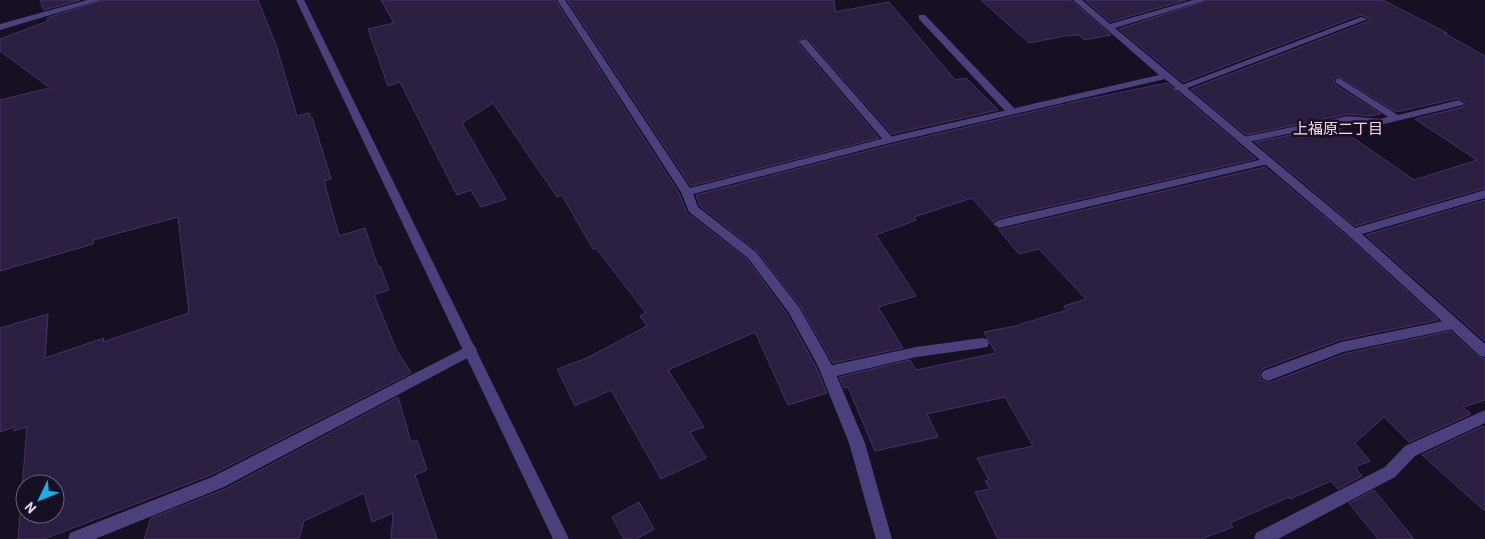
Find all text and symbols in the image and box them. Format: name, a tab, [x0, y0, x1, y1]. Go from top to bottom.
district label: 上福原二丁目	[1293, 119, 1383, 137]
north arrow	[15, 474, 65, 524]
text: N	[21, 499, 40, 517]

